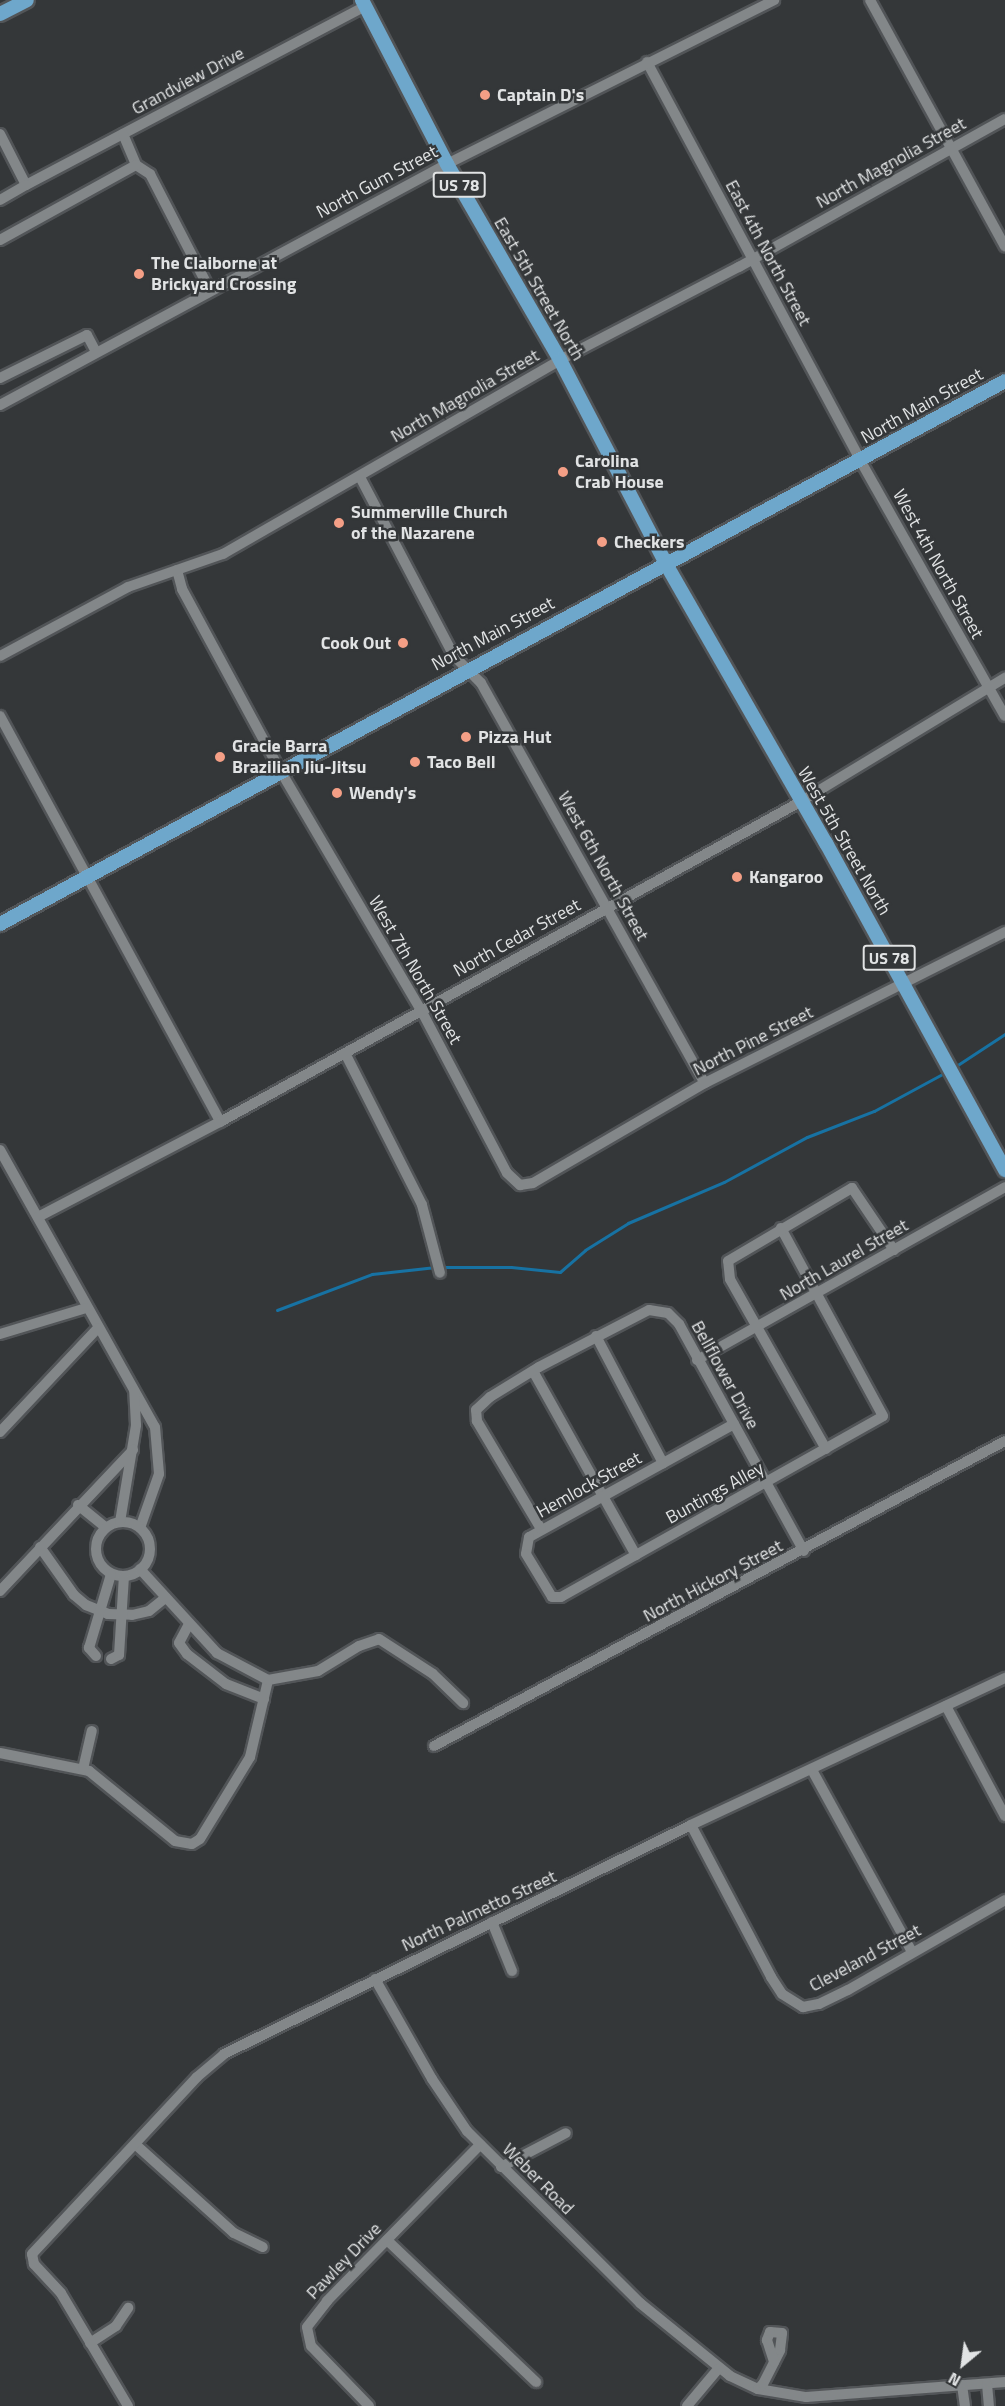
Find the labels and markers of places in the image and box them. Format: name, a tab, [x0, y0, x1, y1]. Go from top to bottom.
place label: Captain D's	[497, 84, 584, 106]
marker: Captain D's	[478, 88, 492, 102]
place label: The Claiborne at Brickyard Crossing	[151, 253, 296, 296]
marker: The Claiborne at Brickyard Crossing	[132, 267, 146, 281]
place label: Carolina Crab House	[575, 451, 664, 494]
marker: Carolina Crab House	[556, 465, 570, 479]
place label: Summerville Church of the Nazarene	[351, 502, 508, 544]
marker: Summerville Church of the Nazarene	[332, 516, 346, 530]
place label: Checkers	[614, 531, 684, 553]
marker: Checkers	[595, 535, 609, 549]
place label: Cook Out	[321, 632, 391, 654]
marker: Cook Out	[396, 636, 410, 650]
place label: Pizza Hut	[478, 726, 551, 748]
marker: Pizza Hut	[459, 730, 473, 744]
place label: Gracie Barra Brazilian Jiu-Jitsu	[232, 736, 366, 778]
marker: Gracie Barra Brazilian Jiu-Jitsu	[213, 750, 227, 764]
place label: Taco Bell	[427, 751, 496, 773]
marker: Taco Bell	[408, 755, 422, 769]
place label: Wendy's	[349, 782, 416, 804]
marker: Wendy's	[330, 786, 344, 800]
place label: Kangaroo	[749, 866, 823, 888]
marker: Kangaroo	[730, 870, 744, 884]

